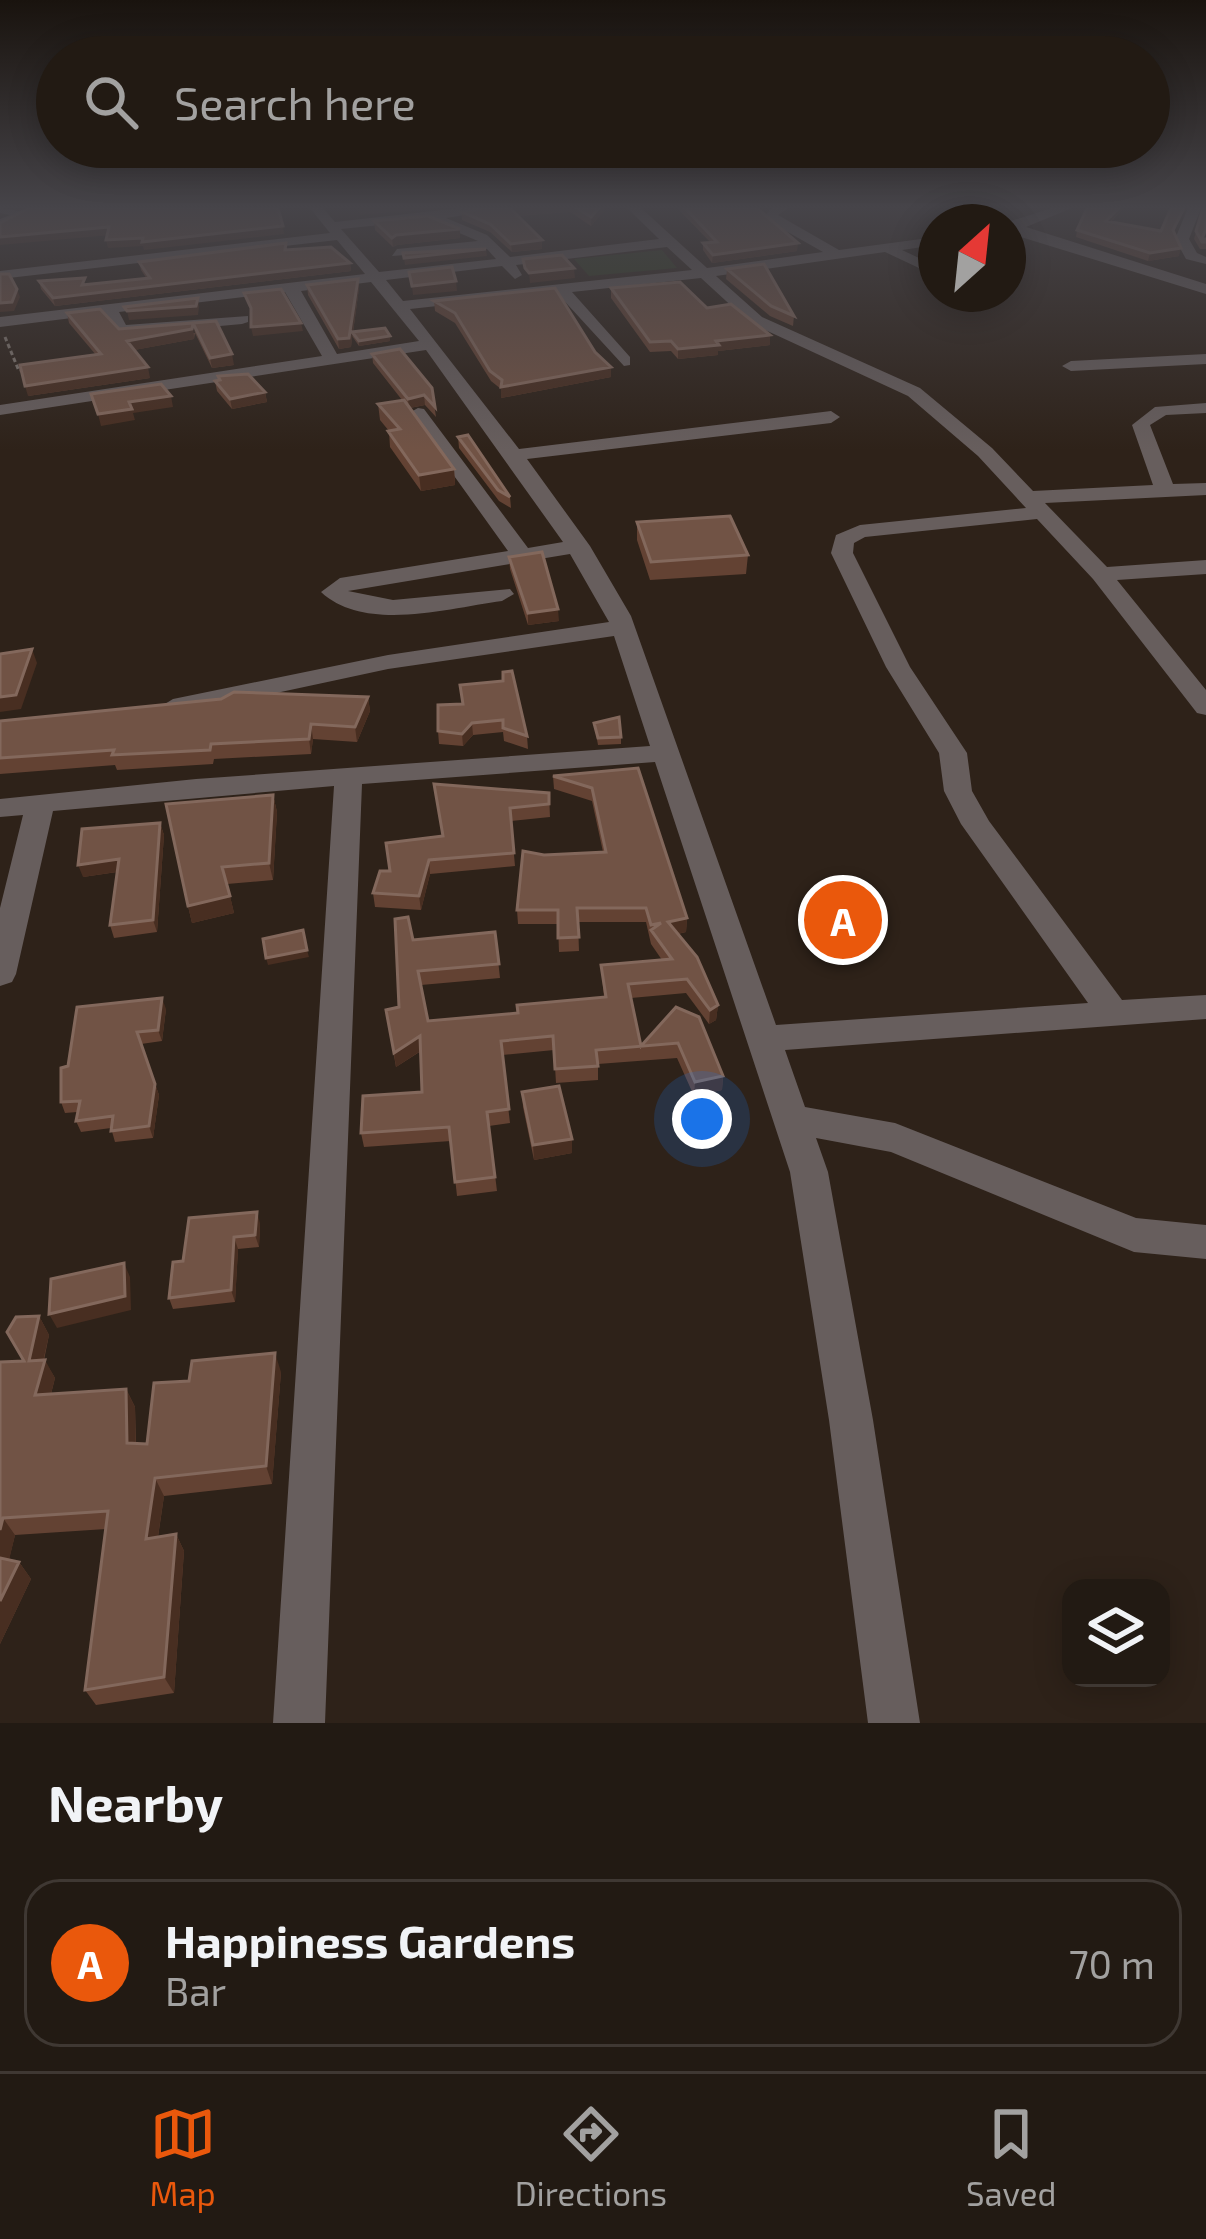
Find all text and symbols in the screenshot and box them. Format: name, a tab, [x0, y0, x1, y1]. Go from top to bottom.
search box	[36, 36, 1170, 168]
icon: search	[78, 69, 144, 135]
text: Search here	[174, 75, 416, 129]
north arrow	[918, 204, 1026, 312]
pin: A	[804, 875, 882, 965]
your location	[672, 1089, 732, 1149]
map controls	[1062, 1579, 1170, 1687]
button: layers	[1062, 1579, 1170, 1687]
text: Nearby	[48, 1771, 223, 1832]
text: Happiness Gardens	[165, 1913, 575, 1967]
text: A	[77, 1940, 103, 1987]
text: 70 m	[1069, 1940, 1155, 1987]
text: Bar	[165, 1967, 226, 2014]
tab: Map	[150, 2101, 216, 2213]
tab: Directions	[515, 2101, 667, 2213]
tab: Saved	[966, 2101, 1056, 2213]

